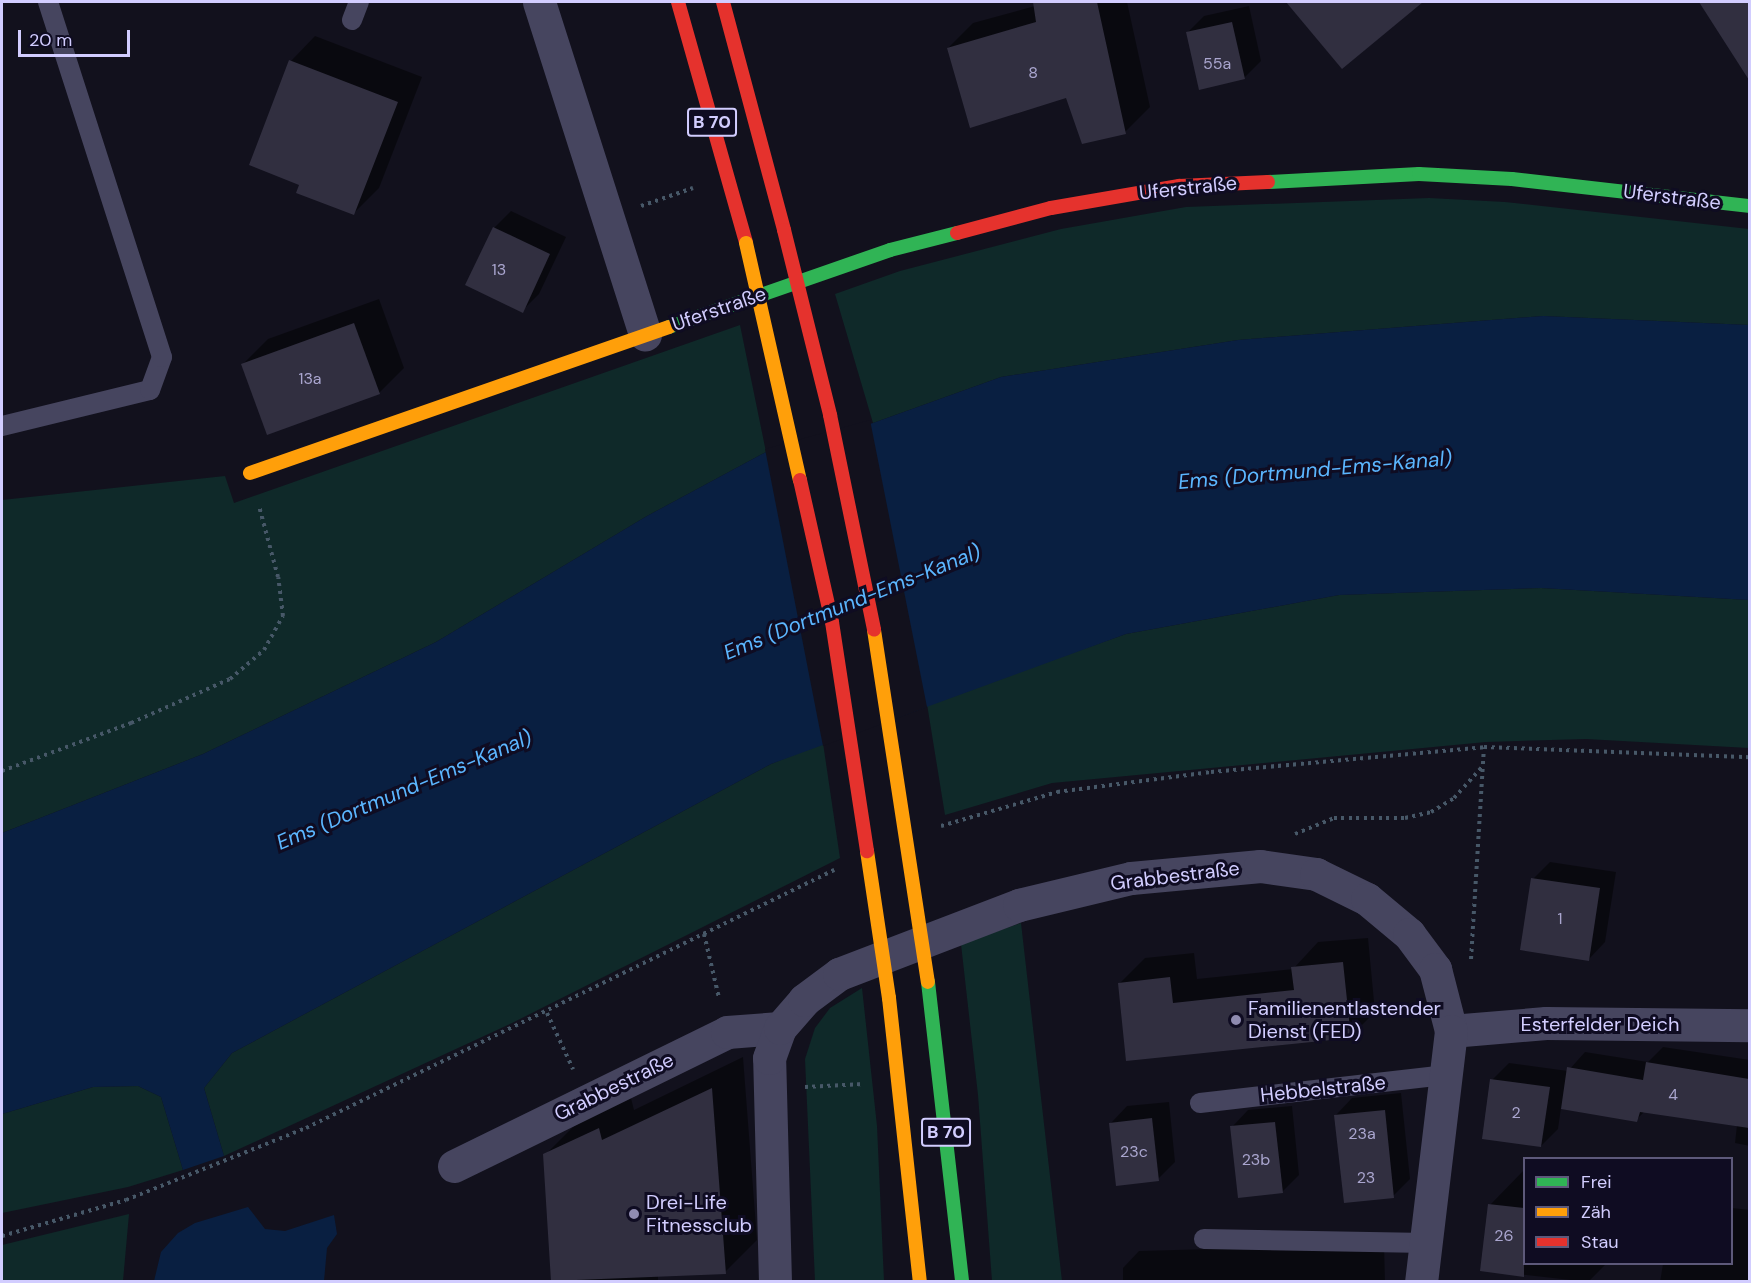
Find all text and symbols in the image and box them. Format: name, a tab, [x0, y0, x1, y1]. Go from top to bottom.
scale bar	[21, 18, 134, 56]
text: 20 m	[29, 28, 72, 52]
house number: 55a	[1203, 54, 1231, 74]
house number: 8	[1028, 63, 1038, 83]
road number: B 70	[686, 107, 738, 137]
street label: Uferstraße	[1138, 171, 1238, 205]
street label: Uferstraße	[1622, 179, 1722, 215]
house number: 13	[492, 260, 506, 280]
street label: Uferstraße	[669, 282, 769, 336]
house number: 13a	[298, 369, 322, 389]
water label: Ems (Dortmund-Ems-Kanal)	[1177, 445, 1453, 495]
water label: Ems (Dortmund-Ems-Kanal)	[720, 539, 984, 665]
water label: Ems (Dortmund-Ems-Kanal)	[273, 725, 535, 855]
street label: Grabbestraße	[1109, 856, 1241, 896]
house number: 1	[1558, 909, 1562, 929]
place label: Familienentlastender Dienst (FED)	[1248, 996, 1441, 1043]
street label: Esterfelder Deich	[1521, 1012, 1679, 1036]
marker: Familienentlastender Dienst (FED)	[1229, 1013, 1243, 1027]
street label: Grabbestraße	[550, 1048, 678, 1126]
street label: Hebbelstraße	[1259, 1070, 1387, 1108]
house number: 4	[1668, 1085, 1678, 1105]
house number: 2	[1511, 1103, 1521, 1123]
road number: B 70	[920, 1117, 972, 1147]
house number: 23a	[1348, 1124, 1376, 1144]
house number: 23c	[1120, 1142, 1148, 1162]
house number: 23b	[1242, 1150, 1270, 1170]
legend	[1523, 1157, 1733, 1265]
house number: 23	[1357, 1168, 1375, 1188]
text: Frei	[1581, 1170, 1612, 1194]
place label: Drei-Life Fitnessclub	[646, 1190, 752, 1237]
text: Zäh	[1581, 1200, 1611, 1224]
marker: Drei-Life Fitnessclub	[627, 1207, 641, 1221]
house number: 26	[1494, 1226, 1514, 1246]
text: Stau	[1581, 1230, 1619, 1254]

